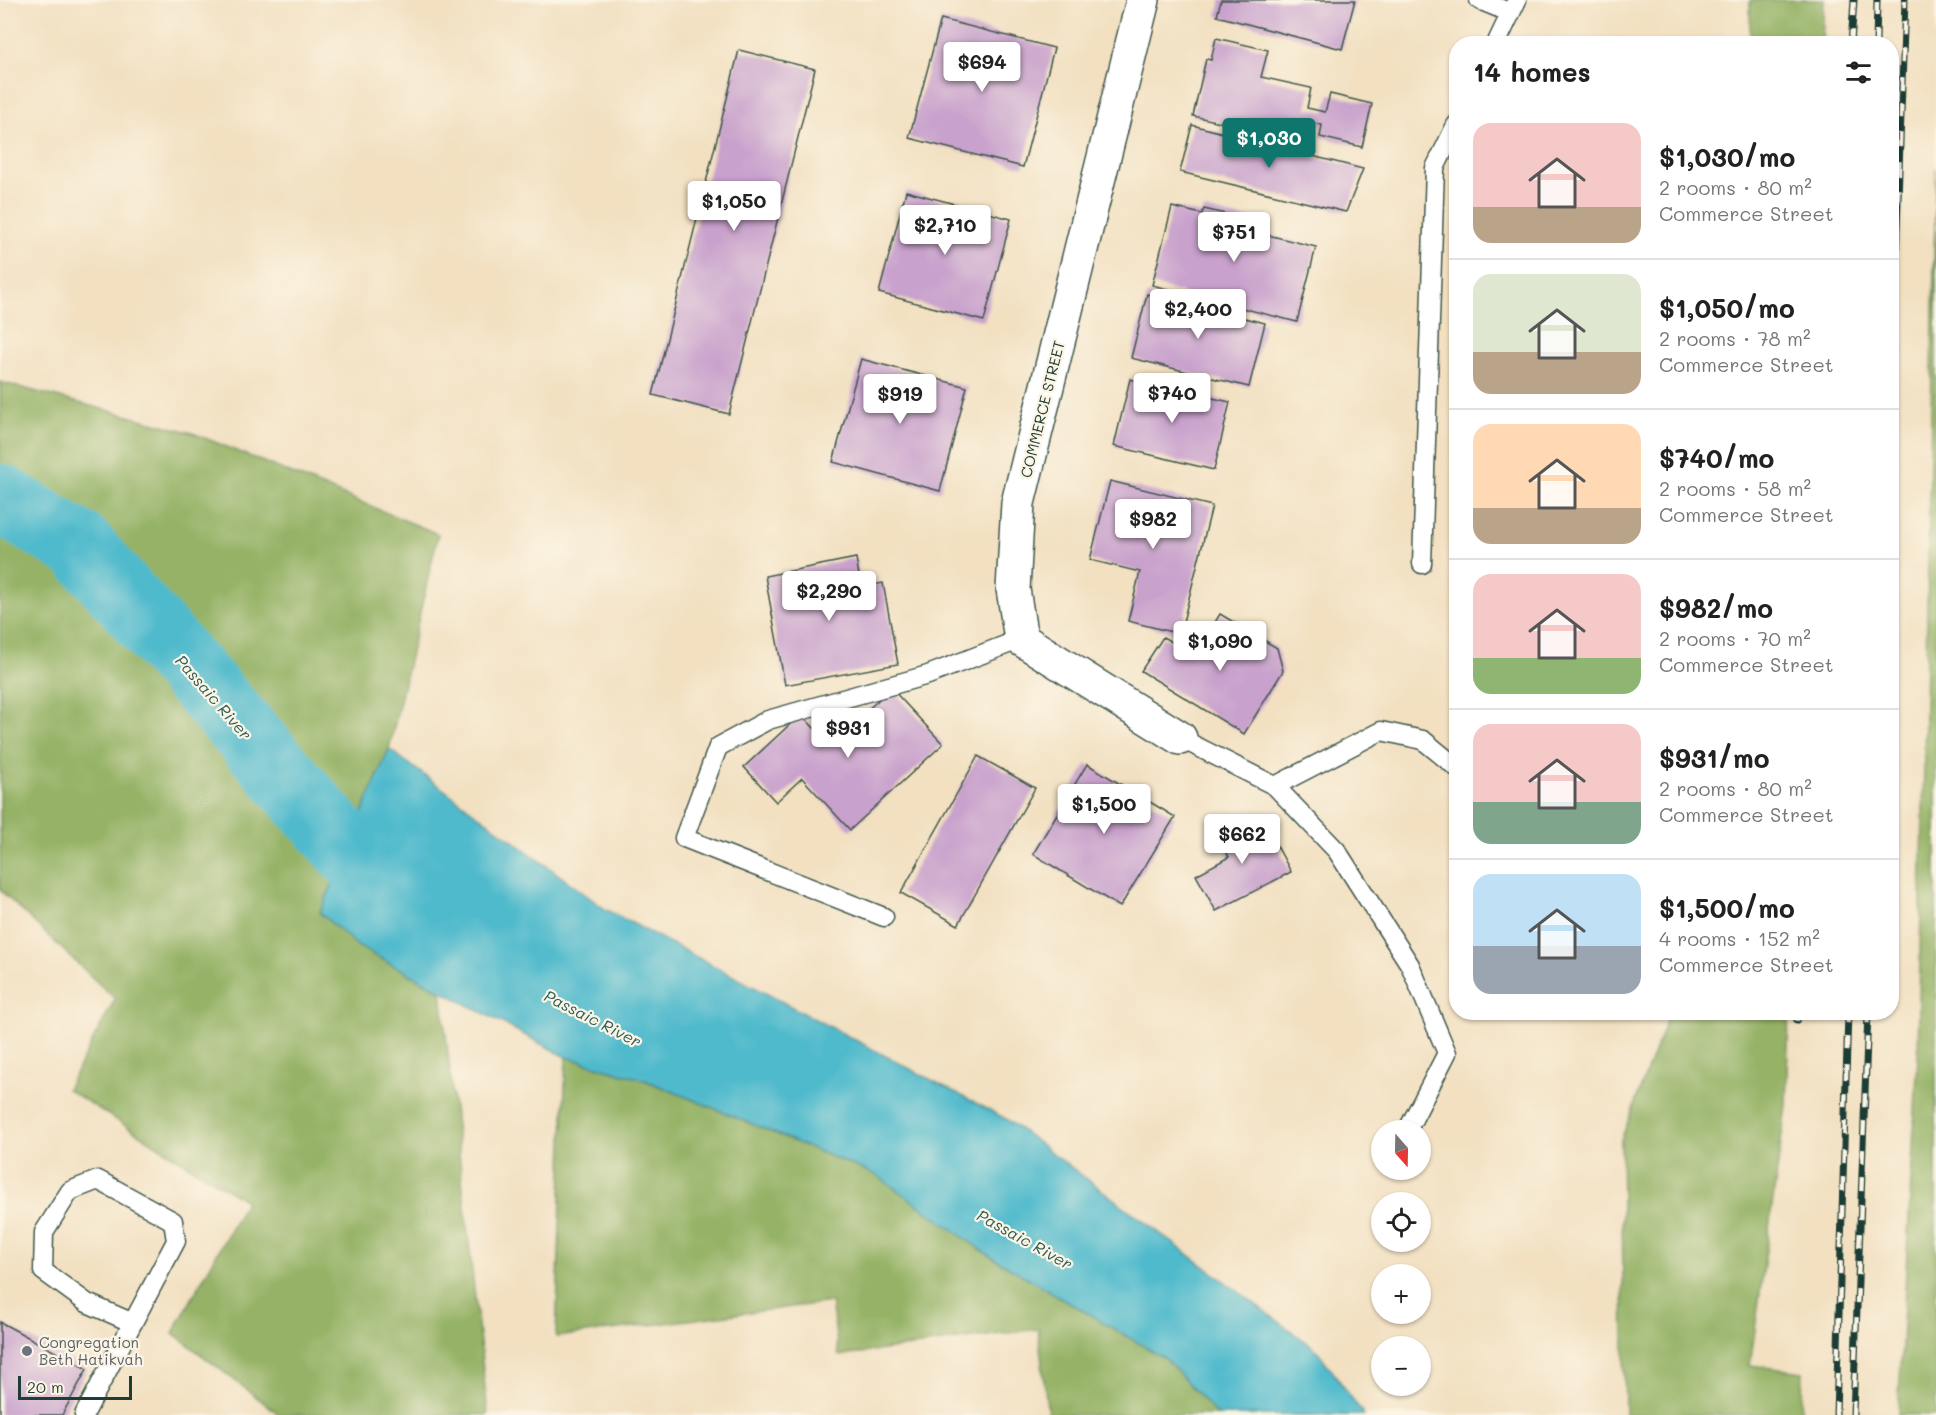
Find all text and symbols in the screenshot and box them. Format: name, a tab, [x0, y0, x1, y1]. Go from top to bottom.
pin: $694	[946, 42, 1018, 93]
text: $694	[957, 48, 1007, 74]
text: 14 homes	[1473, 55, 1591, 89]
icon: filters	[1842, 56, 1875, 89]
pin: $1,030	[1220, 118, 1318, 169]
text: $1,030	[1236, 124, 1302, 150]
text: $1,030/mo	[1659, 140, 1795, 174]
icon: home	[1521, 147, 1593, 219]
text: 2 rooms · 80 m²	[1659, 174, 1812, 200]
pin: $1,050	[685, 181, 783, 232]
text: $1,050	[702, 187, 766, 213]
text: Commerce Street	[1659, 200, 1834, 226]
pin: $2,710	[896, 205, 994, 256]
text: $2,710	[914, 211, 976, 237]
pin: $751	[1198, 212, 1270, 263]
text: $751	[1212, 218, 1256, 244]
pin: $2,400	[1149, 289, 1247, 340]
text: $1,050/mo	[1659, 291, 1795, 325]
text: $2,400	[1164, 295, 1232, 321]
icon: home	[1521, 298, 1593, 370]
text: 2 rooms · 78 m²	[1659, 325, 1811, 351]
street label: COMMERCE STREET	[1015, 338, 1069, 480]
text: Commerce Street	[1659, 351, 1834, 377]
pin: $740	[1136, 373, 1208, 424]
pin: $919	[864, 374, 936, 425]
text: $740	[1147, 379, 1197, 405]
text: $919	[877, 380, 923, 406]
text: $740/mo	[1659, 441, 1774, 475]
icon: home	[1521, 448, 1593, 520]
text: 2 rooms · 58 m²	[1659, 475, 1811, 501]
pin: $982	[1117, 499, 1189, 550]
text: Commerce Street	[1659, 501, 1834, 527]
text: $982	[1129, 505, 1177, 531]
pin: $2,290	[780, 571, 878, 622]
text: $2,290	[796, 577, 862, 603]
text: $982/mo	[1659, 591, 1773, 625]
icon: home	[1521, 598, 1593, 670]
pin: $1,090	[1171, 621, 1269, 672]
text: 2 rooms · 70 m²	[1659, 625, 1811, 651]
text: $1,090	[1187, 627, 1253, 653]
water label: Passaic River	[171, 650, 257, 744]
text: Commerce Street	[1659, 651, 1834, 677]
pin: $931	[812, 708, 884, 759]
text: $931	[825, 714, 871, 740]
text: $931/mo	[1659, 741, 1769, 775]
icon: home	[1521, 748, 1593, 820]
text: 2 rooms · 80 m²	[1659, 775, 1812, 801]
pin: $1,500	[1055, 784, 1153, 835]
text: $1,500	[1072, 790, 1136, 816]
text: Commerce Street	[1659, 801, 1834, 827]
pin: $662	[1206, 814, 1278, 865]
text: $662	[1218, 820, 1266, 846]
text: $1,500/mo	[1659, 891, 1795, 925]
icon: home	[1521, 898, 1593, 970]
text: 4 rooms · 152 m²	[1659, 925, 1820, 951]
text: Commerce Street	[1659, 951, 1834, 977]
water label: Passaic River	[541, 985, 645, 1051]
north arrow	[1371, 1120, 1431, 1180]
map controls	[1371, 1120, 1431, 1396]
button: locate	[1371, 1192, 1431, 1252]
water label: Passaic River	[973, 1204, 1077, 1274]
button: +	[1371, 1264, 1431, 1324]
place label: Congregation Beth Hatikvah	[39, 1332, 142, 1369]
button: −	[1371, 1336, 1431, 1396]
marker: Congregation Beth Hatikvah	[20, 1344, 34, 1358]
scale bar	[18, 1373, 132, 1400]
text: 20 m	[27, 1376, 64, 1397]

